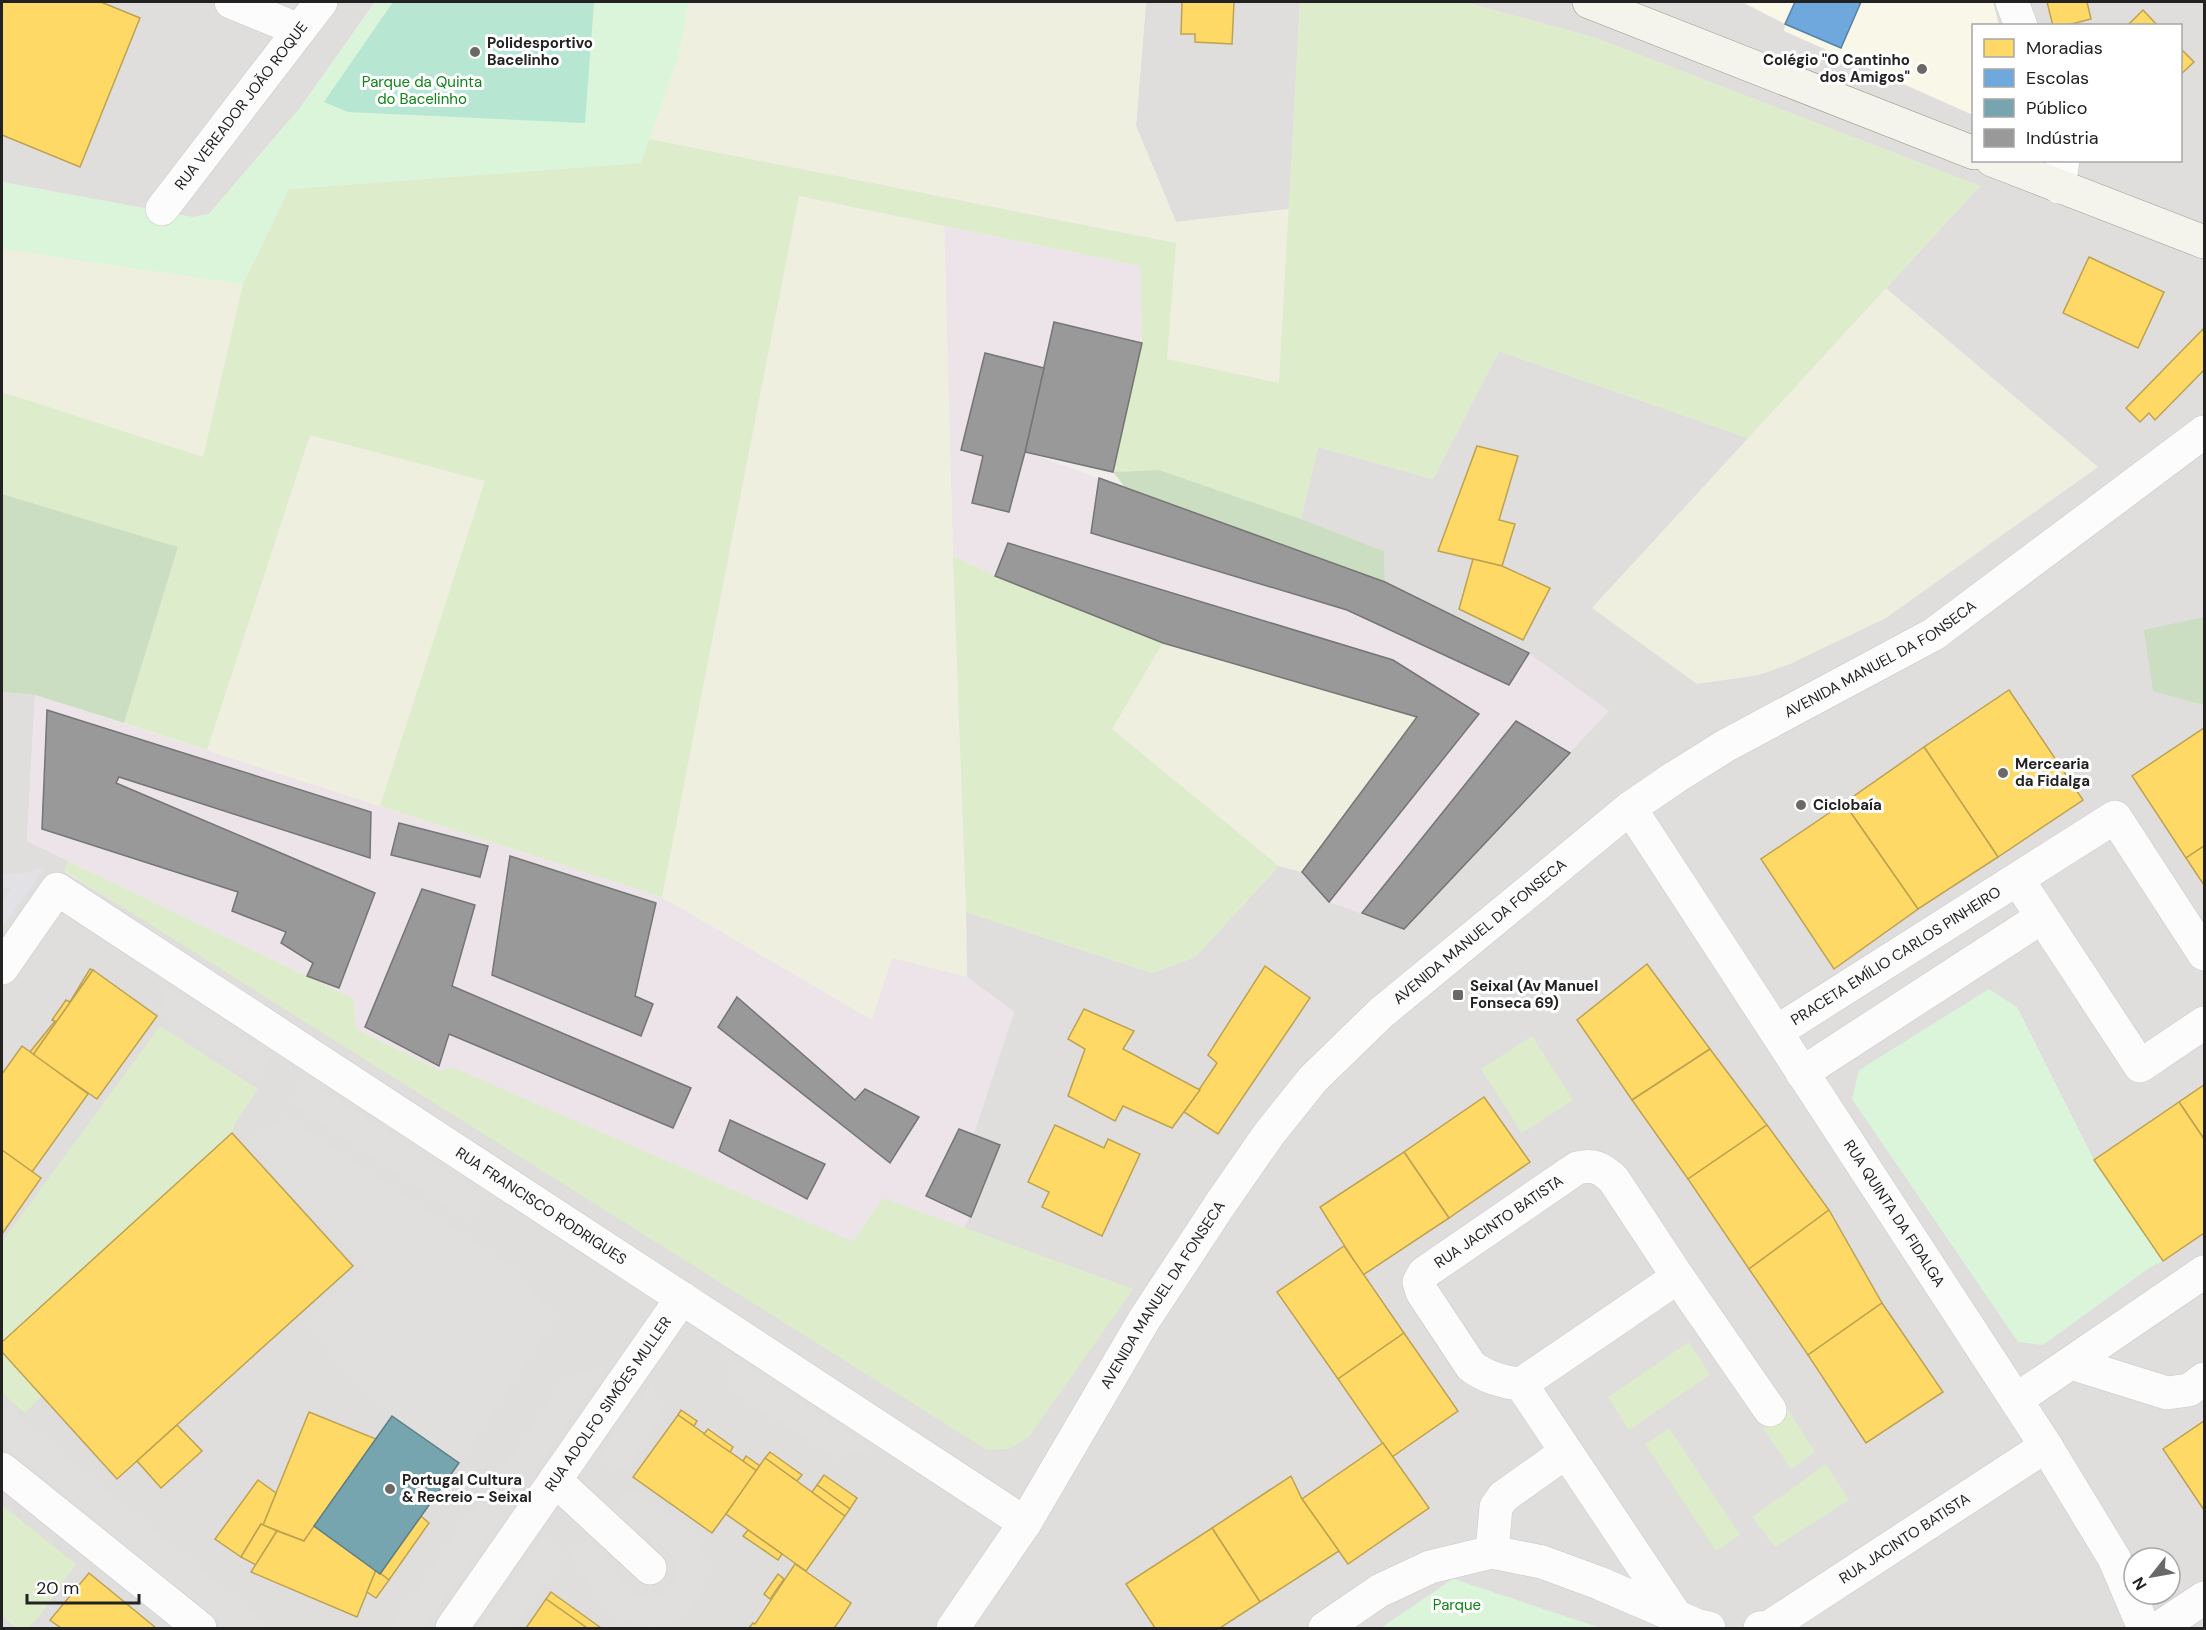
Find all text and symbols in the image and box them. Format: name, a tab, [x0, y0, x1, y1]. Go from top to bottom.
street label: RUA VEREADOR JOÃO ROQUE	[170, 18, 312, 194]
legend	[1972, 24, 2182, 162]
place label: Polidesportivo Bacelinho	[487, 33, 593, 70]
text: Moradias	[2026, 36, 2103, 60]
marker: Polidesportivo Bacelinho	[468, 45, 482, 59]
place label: Colégio "O Cantinho dos Amigos"	[1763, 50, 1910, 87]
marker: Colégio "O Cantinho dos Amigos"	[1915, 62, 1929, 76]
text: Escolas	[2026, 66, 2089, 90]
park label: Parque da Quinta do Bacelinho	[362, 72, 482, 109]
text: Público	[2026, 96, 2087, 120]
text: Indústria	[2026, 126, 2099, 150]
street label: AVENIDA MANUEL DA FONSECA	[1781, 596, 1980, 722]
place label: Mercearia da Fidalga	[2015, 754, 2090, 791]
marker: Mercearia da Fidalga	[1996, 766, 2010, 780]
place label: Ciclobaía	[1813, 795, 1882, 815]
marker: Ciclobaía	[1794, 798, 1808, 812]
street label: AVENIDA MANUEL DA FONSECA	[1389, 854, 1571, 1009]
street label: PRACETA EMÍLIO CARLOS PINHEIRO	[1787, 882, 2005, 1030]
place label: Seixal (Av Manuel Fonseca 69)	[1470, 976, 1598, 1013]
marker: Seixal (Av Manuel Fonseca 69)	[1451, 988, 1465, 1002]
street label: RUA QUINTA DA FIDALGA	[1839, 1136, 1950, 1291]
street label: RUA FRANCISCO RODRIGUES	[452, 1143, 631, 1270]
street label: RUA JACINTO BATISTA	[1430, 1170, 1567, 1273]
street label: AVENIDA MANUEL DA FONSECA	[1096, 1197, 1230, 1392]
street label: RUA ADOLFO SIMÕES MULLER	[540, 1312, 676, 1496]
place label: Portugal Cultura & Recreio - Seixal	[402, 1470, 532, 1507]
marker: Portugal Cultura & Recreio - Seixal	[383, 1482, 397, 1496]
street label: RUA JACINTO BATISTA	[1835, 1488, 1974, 1588]
north arrow	[2122, 1546, 2182, 1606]
scale bar	[27, 1567, 140, 1605]
text: N	[2128, 1573, 2152, 1594]
text: 20 m	[36, 1576, 79, 1600]
park label: Parque	[1433, 1595, 1481, 1615]

